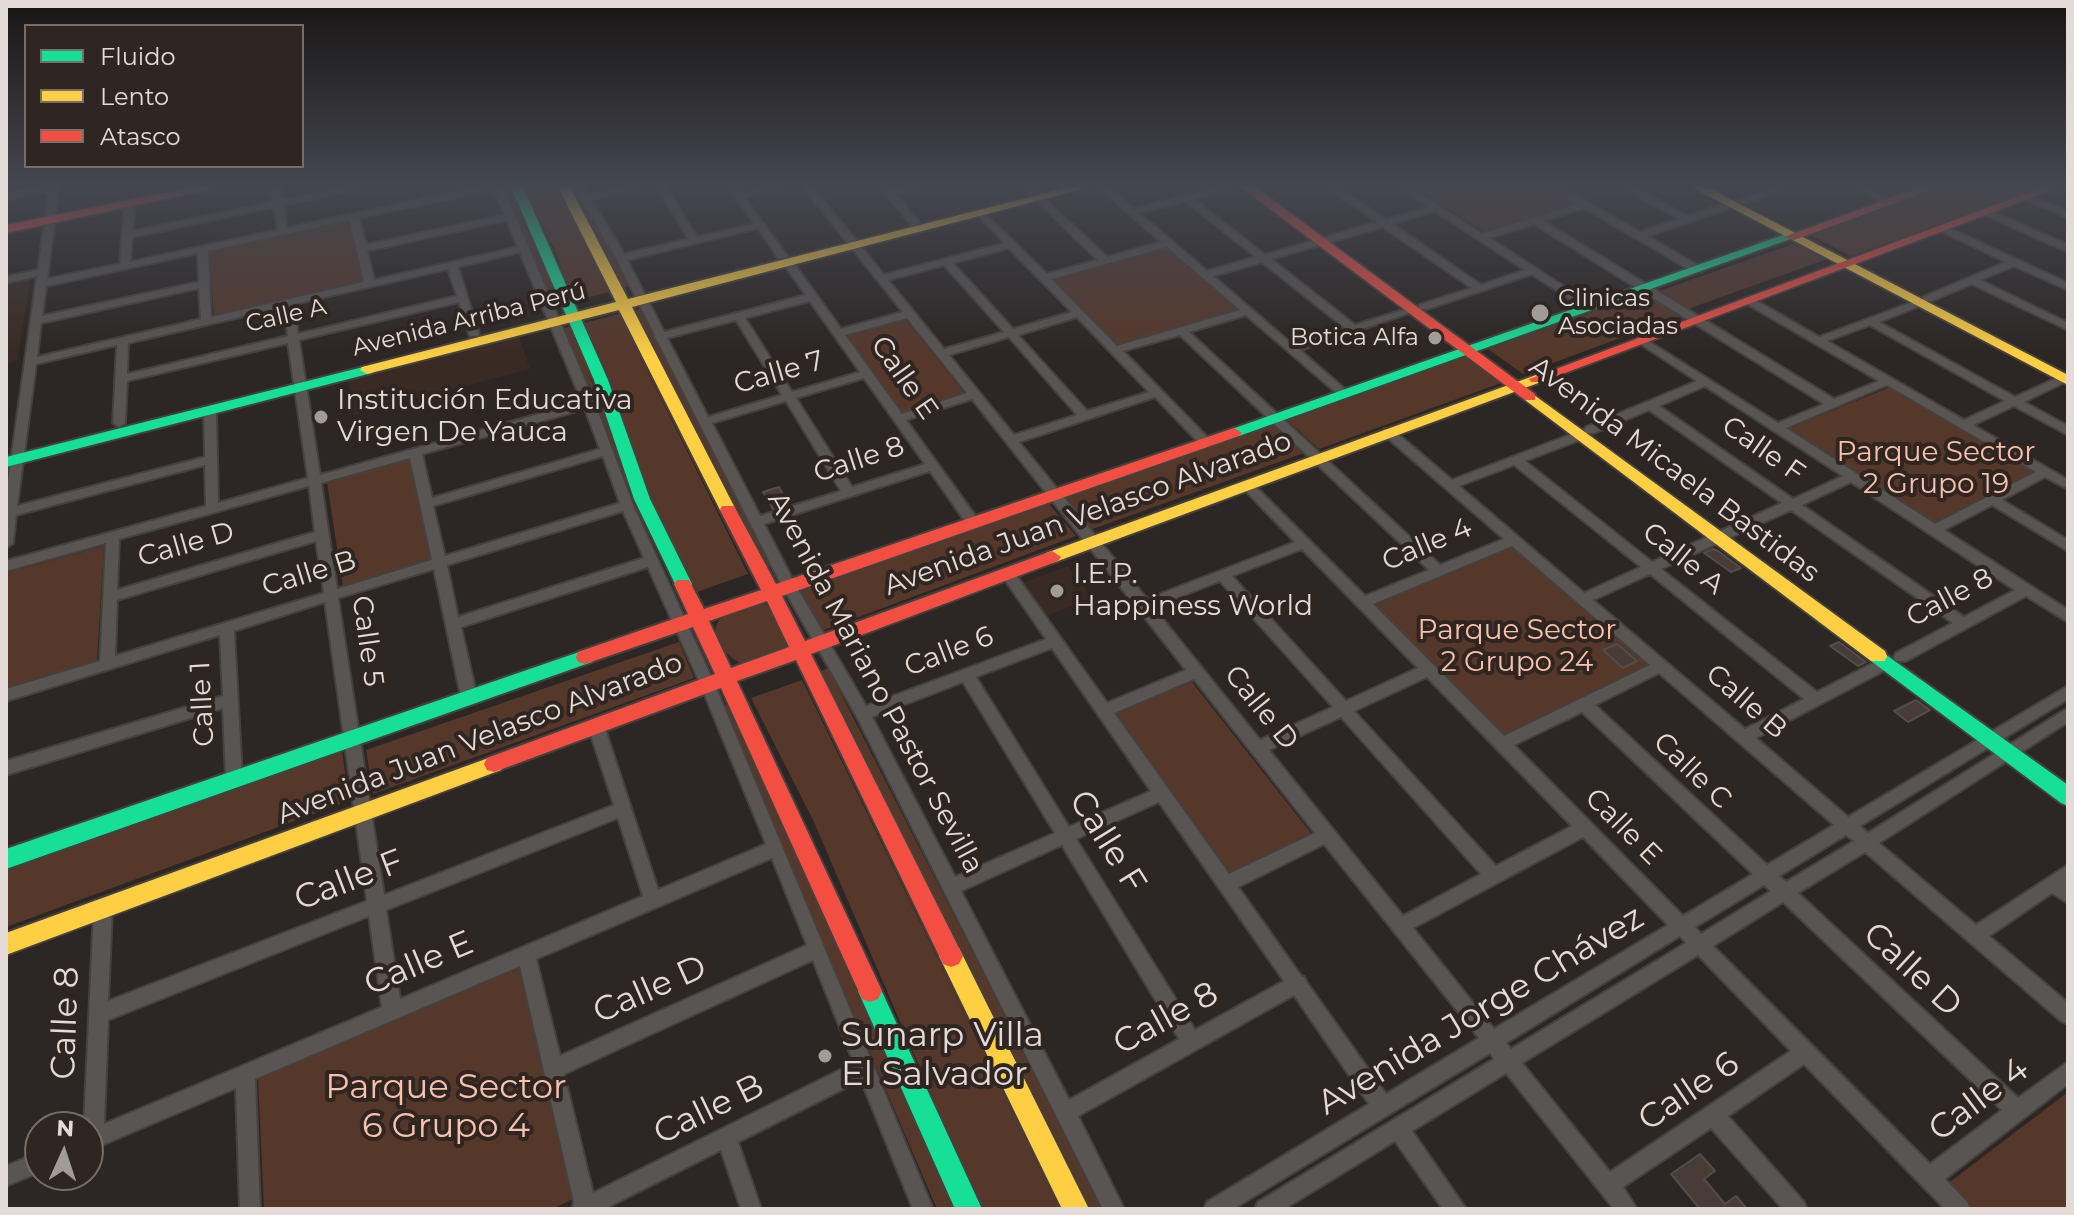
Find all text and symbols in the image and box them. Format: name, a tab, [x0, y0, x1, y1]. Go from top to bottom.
legend	[24, 24, 304, 168]
text: Fluido	[100, 42, 176, 71]
text: Lento	[100, 82, 169, 111]
text: Atasco	[100, 122, 181, 151]
street label: Avenida Arriba Perú	[349, 277, 589, 363]
place label: Clinicas Asociadas	[1558, 285, 1678, 341]
street label: Calle A	[243, 293, 329, 339]
marker: Clinicas Asociadas	[1529, 302, 1551, 324]
place label: Botica Alfa	[1290, 324, 1419, 352]
marker: Botica Alfa	[1426, 329, 1444, 347]
street label: Calle E	[863, 330, 945, 426]
street label: Calle 7	[730, 344, 828, 402]
street label: Avenida Micaela Bastidas	[1522, 350, 1826, 590]
place label: Institución Educativa Virgen De Yauca	[337, 384, 632, 450]
marker: Institución Educativa Virgen De Yauca	[312, 408, 330, 426]
street label: Calle F	[1715, 410, 1811, 490]
street label: Avenida Juan Velasco Alvarado	[880, 425, 1296, 603]
street label: Calle 8	[809, 430, 909, 490]
park label: Parque Sector 2 Grupo 19	[1837, 436, 2035, 502]
street label: Avenida Mariano Pastor Sevilla	[760, 486, 990, 880]
street label: Calle 4	[1377, 511, 1477, 579]
street label: Calle D	[134, 515, 238, 575]
street label: Calle A	[1635, 516, 1731, 602]
street label: Calle B	[258, 544, 360, 604]
place label: I.E.P. Happiness World	[1073, 558, 1313, 624]
street label: Calle 8	[1901, 561, 1999, 635]
marker: I.E.P. Happiness World	[1048, 582, 1066, 600]
street label: Calle 5	[344, 593, 390, 689]
park label: Parque Sector 2 Grupo 24	[1418, 614, 1616, 680]
street label: Calle 6	[900, 620, 998, 684]
street label: Avenida Juan Velasco Alvarado	[273, 646, 687, 832]
street label: Calle B	[1699, 658, 1793, 746]
street label: Calle D	[1217, 659, 1305, 757]
street label: Calle 1	[184, 660, 222, 748]
street label: Calle C	[1646, 726, 1738, 816]
street label: Calle E	[1578, 782, 1668, 872]
street label: Calle F	[1060, 783, 1154, 901]
street label: Calle F	[289, 842, 409, 920]
street label: Avenida Jorge Chávez	[1311, 897, 1651, 1125]
street label: Calle D	[1854, 914, 1970, 1026]
street label: Calle E	[358, 923, 480, 1005]
street label: Calle D	[587, 947, 713, 1033]
street label: Calle 8	[44, 966, 88, 1080]
street label: Calle 8	[1107, 974, 1225, 1064]
place label: Sunarp Villa El Salvador	[841, 1016, 1044, 1096]
street label: Calle 6	[1631, 1044, 1747, 1140]
marker: Sunarp Villa El Salvador	[816, 1047, 834, 1065]
street label: Calle 4	[1921, 1049, 2037, 1151]
street label: Calle B	[647, 1066, 771, 1154]
park label: Parque Sector 6 Grupo 4	[325, 1068, 567, 1148]
north arrow	[24, 1111, 104, 1191]
text: N	[56, 1115, 75, 1142]

